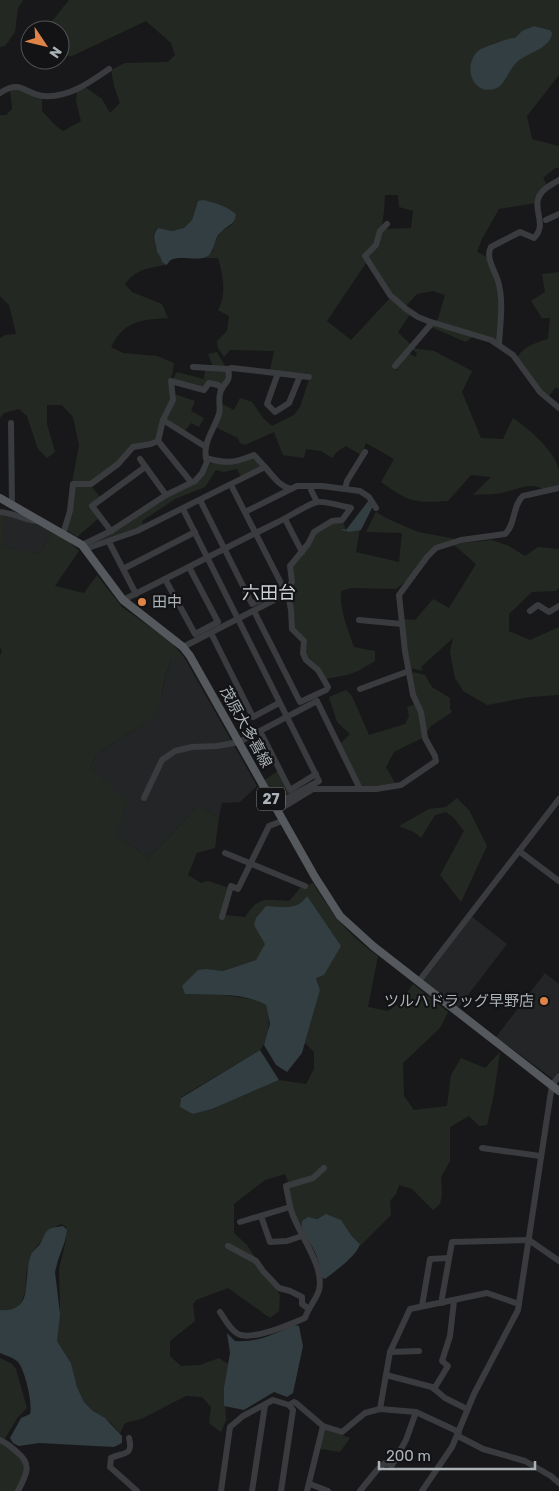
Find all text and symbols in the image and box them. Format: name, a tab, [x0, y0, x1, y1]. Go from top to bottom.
north arrow	[20, 20, 70, 70]
text: N	[45, 43, 65, 61]
district label: 六田台	[242, 582, 296, 604]
place label: 田中	[152, 593, 182, 611]
marker: 田中	[136, 596, 148, 608]
street label: 茂原大多喜線	[216, 683, 276, 771]
road number: 27	[257, 788, 285, 811]
place label: ツルハドラッグ早野店	[384, 992, 534, 1010]
marker: ツルハドラッグ早野店	[538, 995, 550, 1007]
scale bar	[379, 1438, 535, 1470]
text: 200 m	[386, 1447, 431, 1465]

